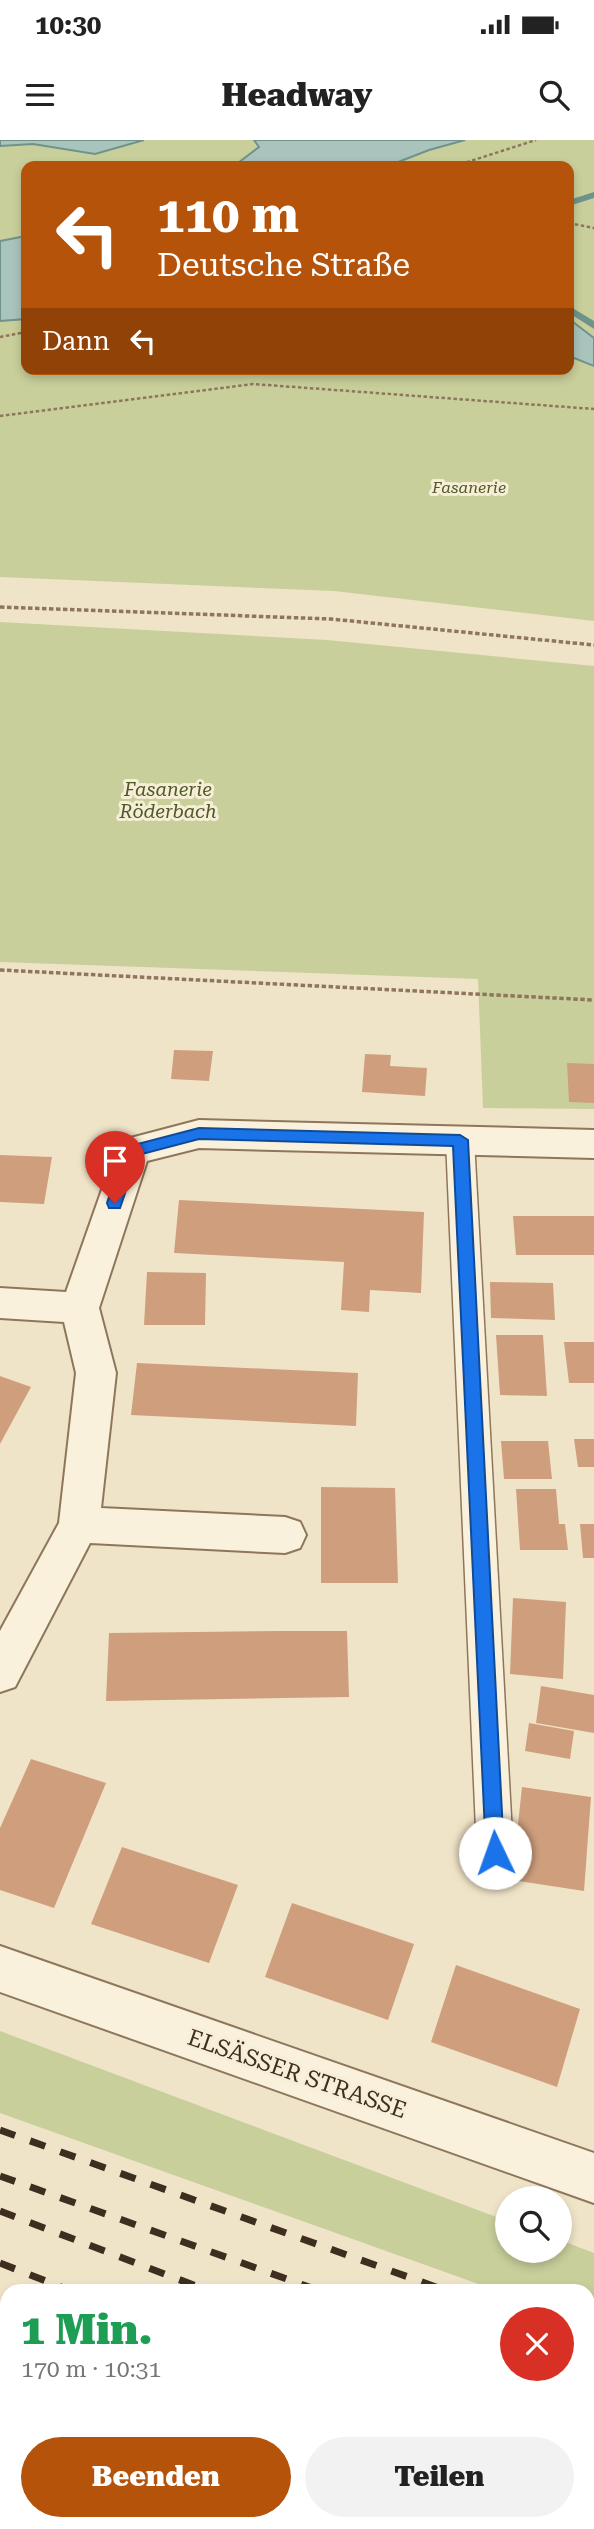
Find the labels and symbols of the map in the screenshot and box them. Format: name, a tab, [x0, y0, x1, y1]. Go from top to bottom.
park label: Fasanerie	[431, 478, 506, 497]
park label: Fasanerie Röderbach	[119, 778, 216, 823]
pin	[85, 1131, 145, 1203]
position arrow	[458, 1816, 532, 1890]
street label: ELSÄSSER STRASSE	[184, 2024, 410, 2124]

